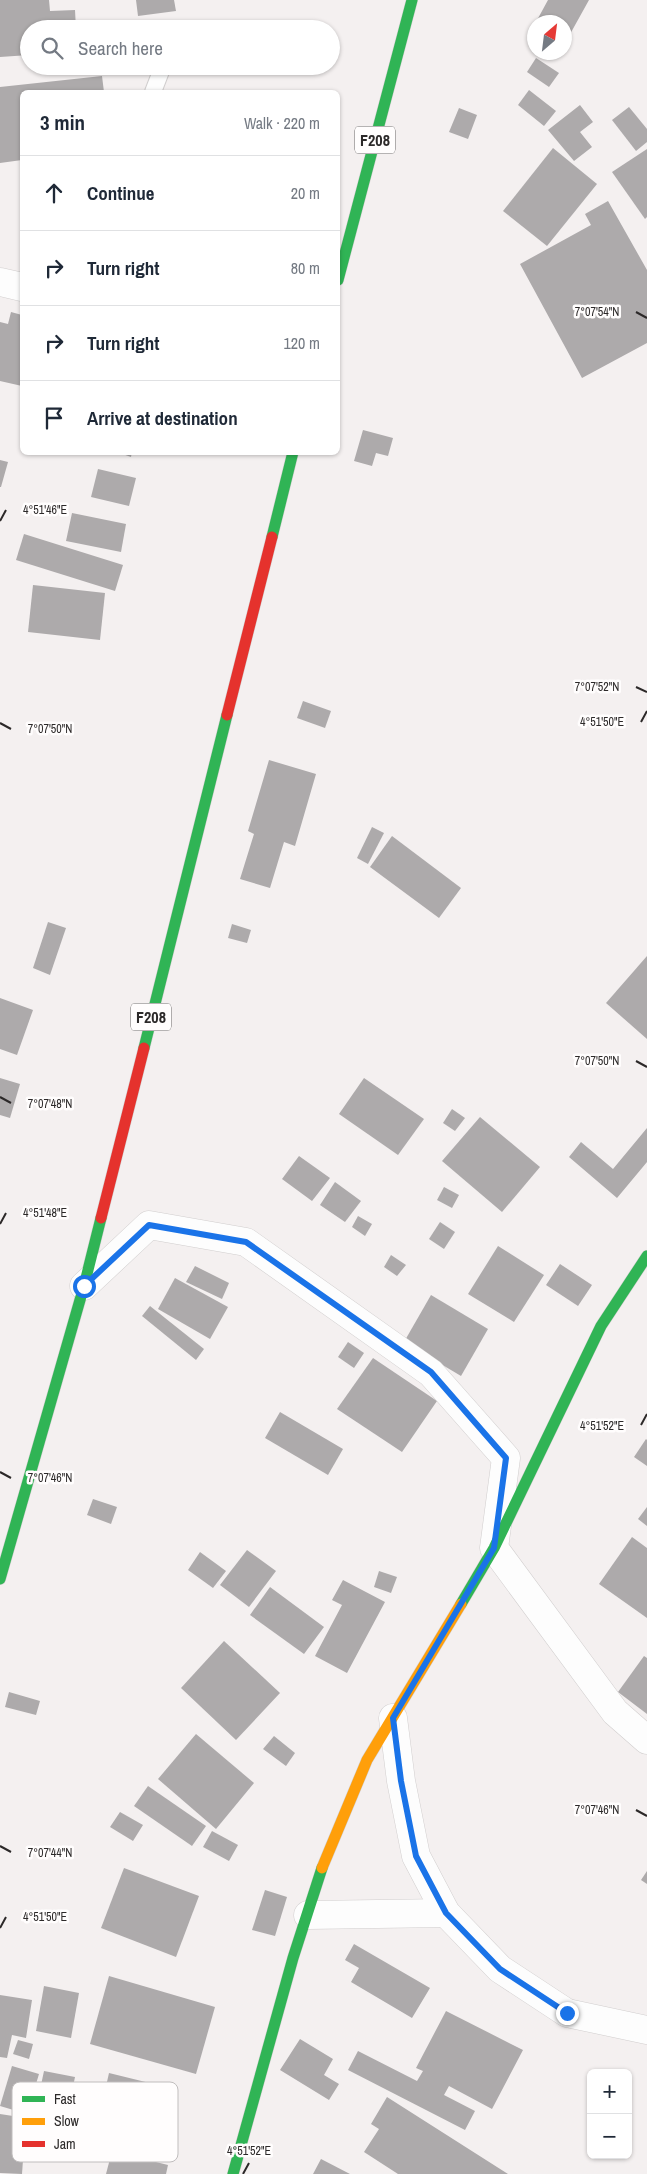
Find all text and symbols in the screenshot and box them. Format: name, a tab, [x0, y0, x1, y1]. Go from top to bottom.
north arrow	[527, 15, 572, 60]
search box	[20, 20, 340, 75]
icon: search	[38, 34, 66, 62]
text: Search here	[78, 35, 163, 61]
text: 3 min	[40, 108, 85, 137]
text: Walk · 220 m	[244, 112, 320, 134]
road number: F208	[355, 126, 395, 154]
icon: ahead	[40, 179, 68, 207]
text: Continue	[87, 180, 155, 206]
text: 20 m	[291, 182, 320, 204]
icon: right	[40, 254, 68, 282]
text: Turn right	[87, 255, 159, 281]
text: 80 m	[291, 257, 320, 279]
text: 7°07'54"N	[575, 304, 619, 320]
icon: right	[40, 329, 68, 357]
text: Turn right	[87, 330, 159, 356]
text: 120 m	[284, 332, 320, 354]
icon: arrive	[40, 404, 68, 432]
text: Arrive at destination	[87, 405, 238, 431]
text: 4°51'46"E	[23, 502, 67, 518]
text: 7°07'52"N	[575, 679, 619, 695]
text: 4°51'50"E	[580, 714, 624, 730]
text: 7°07'50"N	[28, 721, 72, 737]
road number: F208	[131, 1004, 171, 1030]
text: 7°07'50"N	[575, 1053, 619, 1069]
text: 7°07'48"N	[28, 1096, 72, 1112]
text: 4°51'48"E	[23, 1205, 67, 1221]
route start	[73, 1275, 96, 1298]
text: 4°51'52"E	[580, 1418, 624, 1434]
text: 7°07'46"N	[28, 1470, 72, 1486]
text: 7°07'46"N	[575, 1802, 619, 1818]
text: 7°07'44"N	[28, 1845, 72, 1861]
text: 4°51'50"E	[23, 1909, 67, 1925]
route end	[556, 2002, 579, 2025]
map controls	[587, 2069, 632, 2159]
button: +	[587, 2069, 632, 2114]
legend	[12, 2082, 178, 2162]
text: Fast	[54, 2090, 76, 2108]
text: Slow	[54, 2112, 80, 2130]
button: −	[587, 2114, 632, 2159]
text: Jam	[54, 2135, 76, 2153]
text: 4°51'52"E	[227, 2143, 271, 2159]

